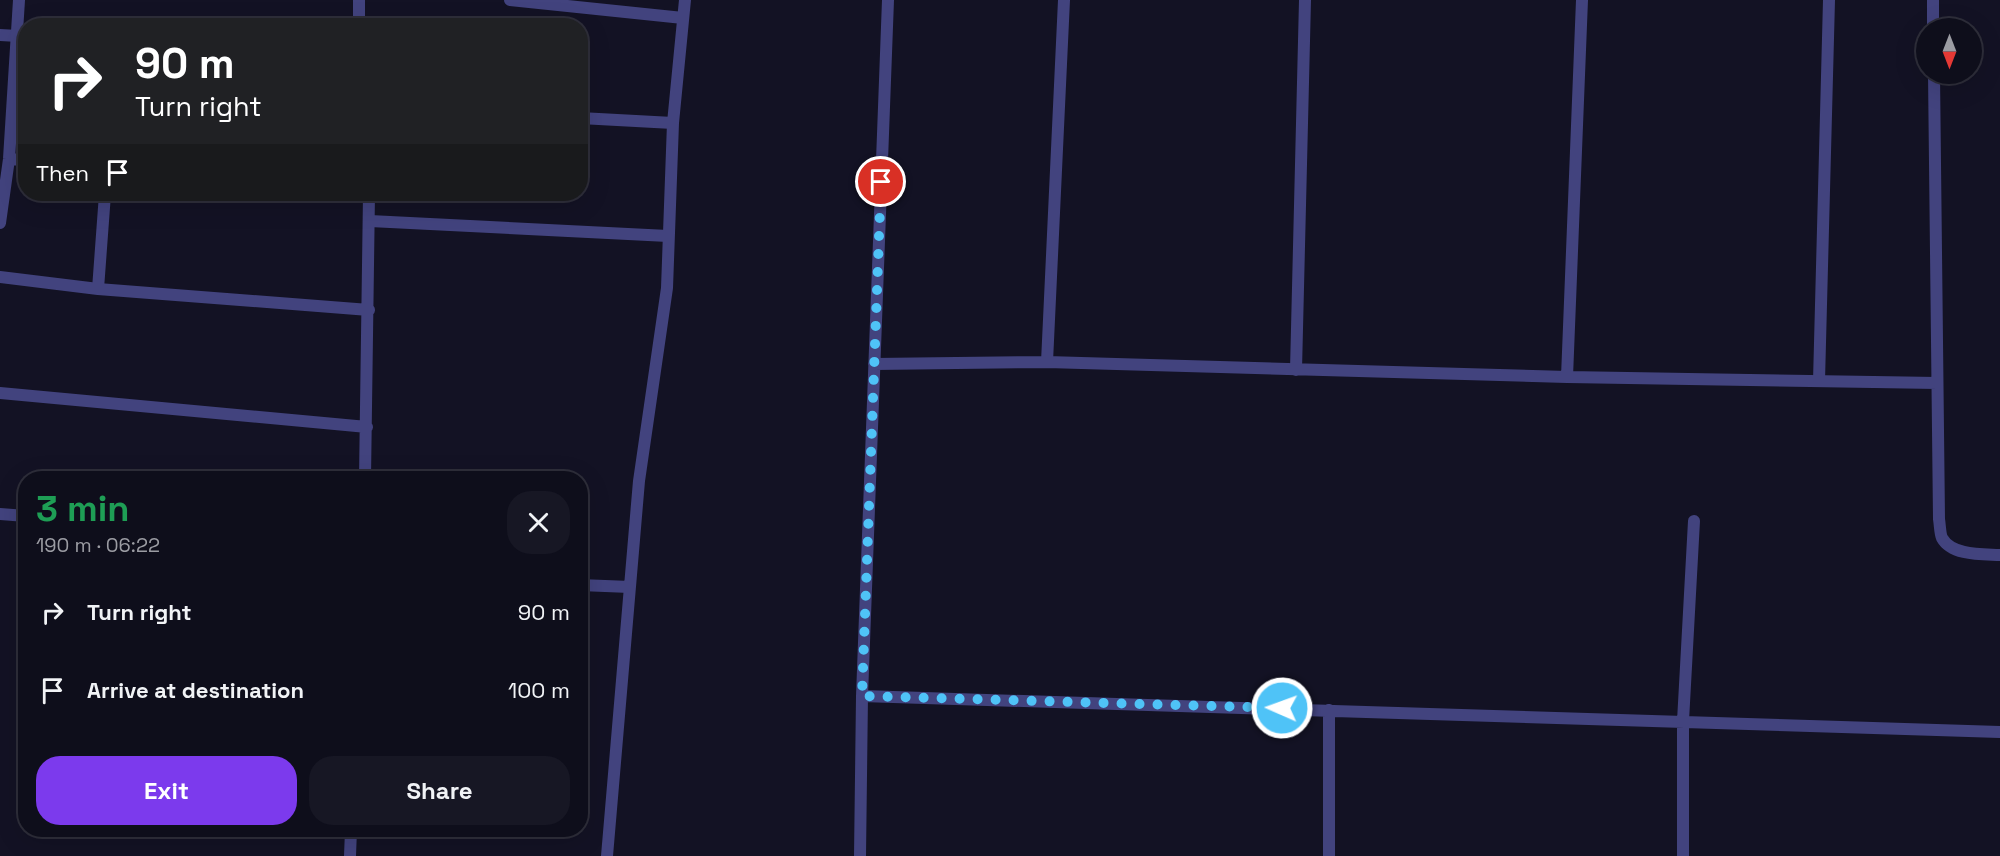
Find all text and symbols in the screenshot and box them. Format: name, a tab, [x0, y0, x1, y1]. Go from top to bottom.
north arrow	[1916, 18, 1982, 84]
map controls	[1916, 18, 1982, 84]
text: 90 m	[135, 37, 235, 90]
icon: right	[36, 42, 114, 120]
text: Turn right	[135, 89, 262, 124]
icon: arrive	[101, 156, 134, 189]
pin	[855, 156, 906, 207]
text: Then	[36, 159, 89, 187]
icon: arrive	[864, 165, 897, 198]
text: 3 min	[36, 486, 130, 532]
button: close	[507, 491, 570, 554]
text: 190 m · 06:22	[36, 532, 160, 558]
icon: right	[36, 596, 69, 629]
text: Turn right	[87, 598, 192, 626]
text: 90 m	[518, 598, 570, 626]
icon: arrive	[36, 674, 69, 707]
text: Arrive at destination	[87, 676, 304, 704]
text: 100 m	[508, 676, 570, 704]
position arrow	[1250, 676, 1314, 740]
button: Exit	[36, 756, 297, 825]
button: Share	[309, 756, 570, 825]

